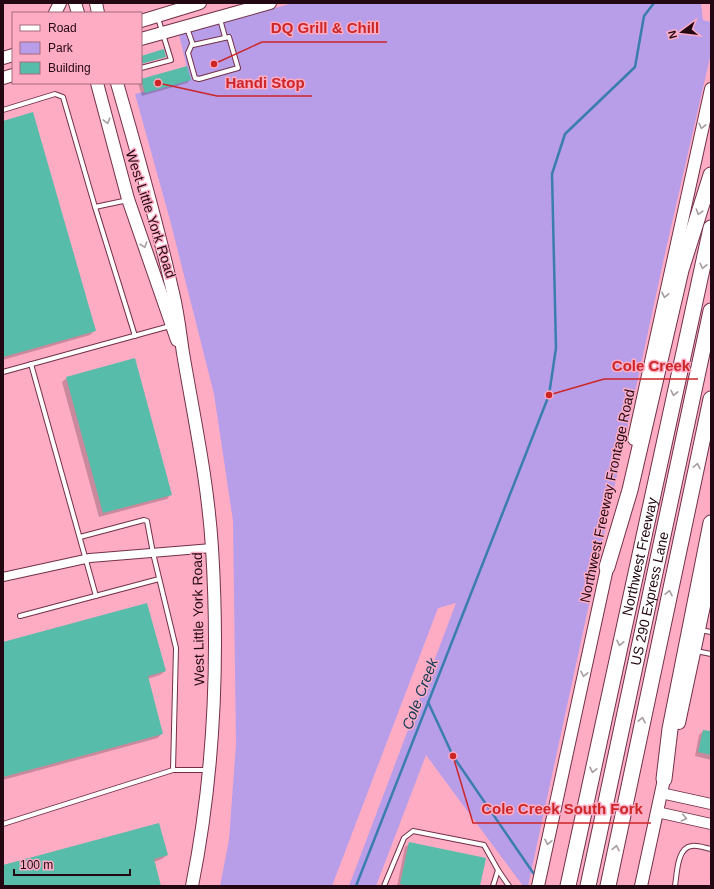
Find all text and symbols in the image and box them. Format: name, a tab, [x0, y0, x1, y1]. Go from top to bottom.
legend	[12, 12, 142, 84]
north arrow	[662, 12, 702, 52]
callout: DQ Grill & Chill	[262, 15, 387, 42]
text: DQ Grill & Chill	[271, 19, 379, 36]
text: Road	[48, 21, 77, 35]
text: N	[666, 29, 679, 40]
text: Park	[48, 41, 74, 55]
text: Building	[48, 61, 91, 75]
callout: Handi Stop	[217, 69, 312, 96]
text: Handi Stop	[225, 74, 305, 91]
one-way arrow	[102, 117, 111, 124]
one-way arrow	[698, 123, 707, 130]
street label: West Little York Road	[123, 148, 179, 280]
one-way arrow	[695, 208, 704, 215]
one-way arrow	[139, 242, 148, 249]
one-way arrow	[699, 263, 707, 269]
one-way arrow	[662, 291, 670, 298]
callout: Cole Creek	[604, 352, 698, 379]
text: Cole Creek	[612, 357, 691, 374]
street label: Northwest Freeway Frontage Road	[576, 388, 638, 604]
one-way arrow	[671, 389, 679, 396]
one-way arrow	[692, 463, 700, 469]
street label: Northwest Freeway	[618, 496, 660, 618]
street label: US 290 Express Lane	[627, 530, 672, 667]
street label: West Little York Road	[189, 552, 207, 686]
one-way arrow	[665, 590, 673, 596]
one-way arrow	[617, 640, 625, 646]
water label: Cole Creek	[398, 654, 441, 732]
one-way arrow	[580, 671, 589, 677]
one-way arrow	[638, 717, 646, 724]
one-way arrow	[590, 767, 598, 773]
callout: Cole Creek South Fork	[473, 796, 651, 823]
text: Cole Creek South Fork	[481, 800, 644, 817]
one-way arrow	[681, 813, 687, 821]
one-way arrow	[544, 839, 552, 845]
one-way arrow	[611, 845, 620, 851]
scale bar	[14, 851, 130, 877]
text: 100 m	[20, 858, 53, 872]

